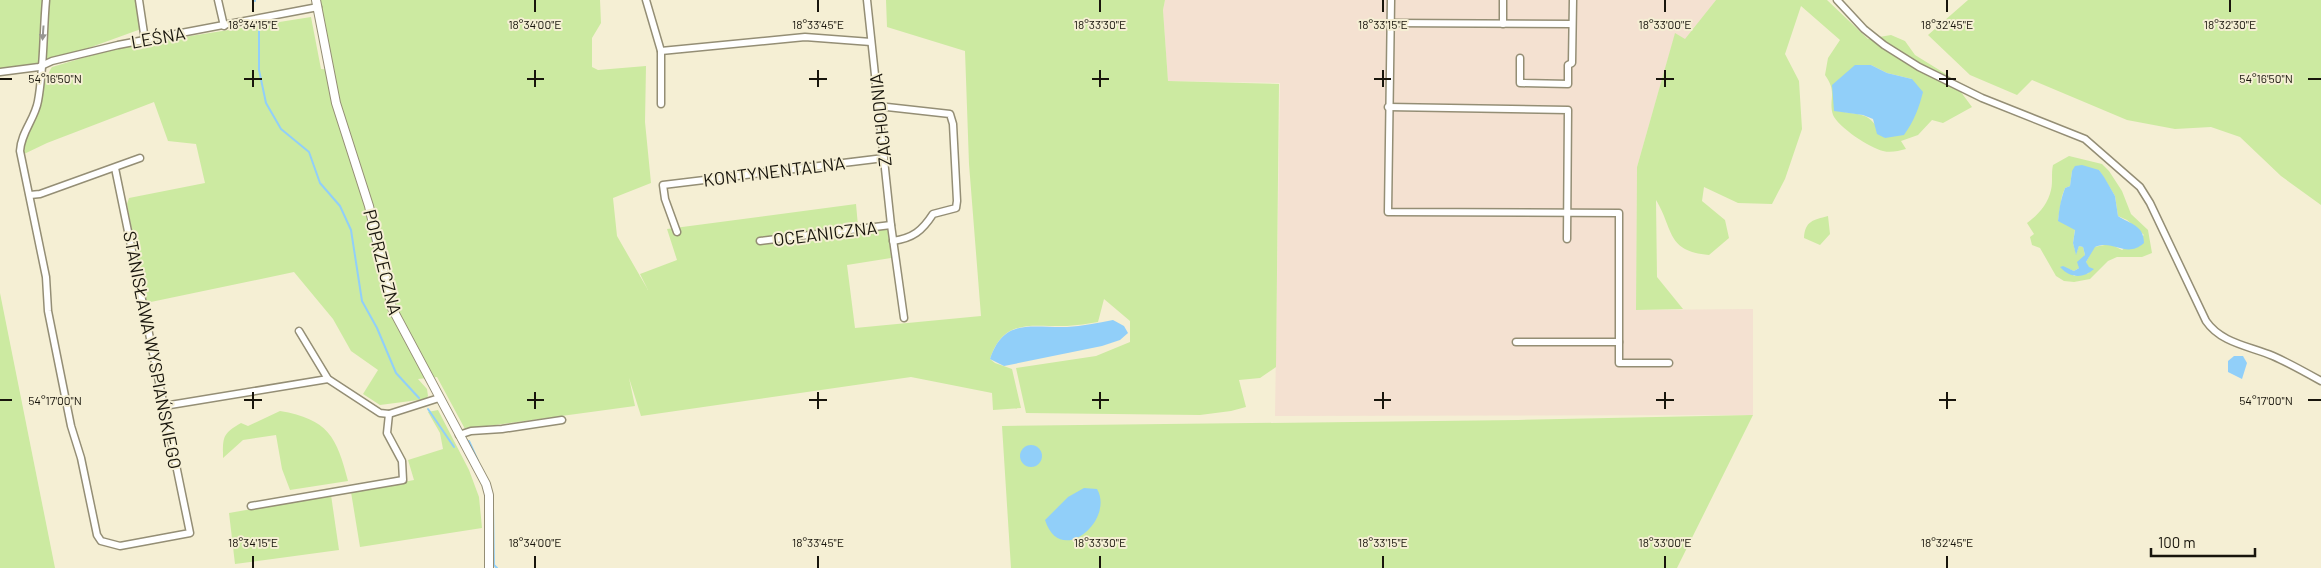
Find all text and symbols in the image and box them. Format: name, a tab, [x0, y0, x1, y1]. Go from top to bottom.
text: 18°34'15"E	[228, 17, 278, 31]
text: 18°34'00"E	[508, 17, 562, 31]
text: 18°33'45"E	[792, 17, 844, 31]
text: 18°33'30"E	[1074, 17, 1126, 31]
text: 18°33'15"E	[1358, 17, 1408, 31]
text: 18°33'00"E	[1639, 17, 1691, 31]
text: 18°32'45"E	[1921, 17, 1973, 31]
text: 18°32'30"E	[2204, 17, 2256, 31]
street label: LEŚNA	[129, 21, 187, 53]
one-way arrow	[39, 25, 47, 41]
text: 54°16'50"N	[28, 71, 82, 85]
text: 54°16'50"N	[2239, 71, 2293, 85]
street label: ZACHODNIA	[864, 72, 896, 168]
street label: KONTYNENTALNA	[702, 151, 846, 191]
street label: POPRZECZNA	[359, 207, 407, 317]
street label: OCEANICZNA	[772, 216, 878, 250]
street label: STANISŁAWA WYSPIAŃSKIEGO	[119, 229, 187, 471]
text: 54°17'00"N	[28, 393, 82, 407]
text: 54°17'00"N	[2239, 393, 2293, 407]
scale bar	[2151, 526, 2255, 558]
text: 100 m	[2158, 533, 2196, 551]
text: 18°34'15"E	[228, 535, 278, 549]
text: 18°34'00"E	[508, 535, 562, 549]
text: 18°33'45"E	[792, 535, 844, 549]
text: 18°33'30"E	[1074, 535, 1126, 549]
text: 18°33'15"E	[1358, 535, 1408, 549]
text: 18°33'00"E	[1639, 535, 1691, 549]
text: 18°32'45"E	[1921, 535, 1973, 549]

